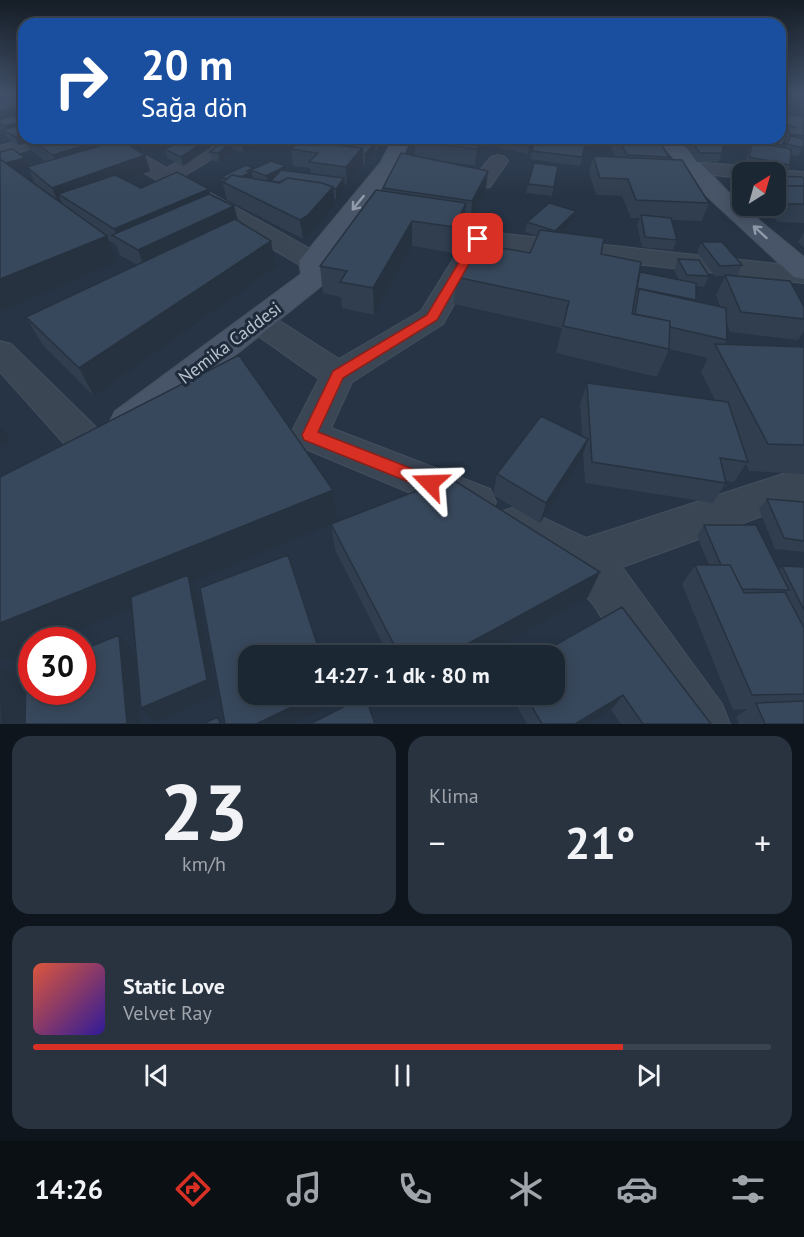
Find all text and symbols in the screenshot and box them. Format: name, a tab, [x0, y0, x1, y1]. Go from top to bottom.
text: 20 m	[141, 37, 233, 92]
icon: right	[42, 42, 120, 120]
text: Sağa dön	[141, 90, 248, 124]
north arrow	[732, 162, 786, 216]
map controls	[732, 162, 786, 216]
one-way arrow	[351, 195, 364, 211]
pin	[452, 213, 503, 264]
icon: arrive	[461, 222, 494, 255]
one-way arrow	[753, 225, 768, 239]
street label: Nemika Caddesi	[174, 296, 286, 389]
position arrow	[398, 451, 462, 515]
speed limit sign: 30	[18, 627, 96, 705]
text: 14:27 · 1 dk · 80 m	[313, 661, 490, 689]
text: 23	[160, 761, 248, 862]
text: Klima	[429, 783, 479, 809]
text: 21°	[565, 813, 635, 871]
text: −	[429, 821, 446, 864]
text: +	[754, 821, 771, 864]
text: km/h	[182, 851, 226, 877]
text: Static Love	[123, 972, 225, 1000]
text: Velvet Ray	[123, 1000, 212, 1026]
icon: previous	[140, 1059, 173, 1092]
icon: pause	[386, 1059, 419, 1092]
icon: next	[632, 1059, 665, 1092]
icon: directions	[172, 1168, 214, 1210]
icon: music	[283, 1168, 325, 1210]
icon: phone	[394, 1168, 436, 1210]
icon: climate	[505, 1168, 547, 1210]
icon: car	[616, 1168, 658, 1210]
icon: filters	[727, 1168, 769, 1210]
text: 14:26	[35, 1172, 103, 1206]

